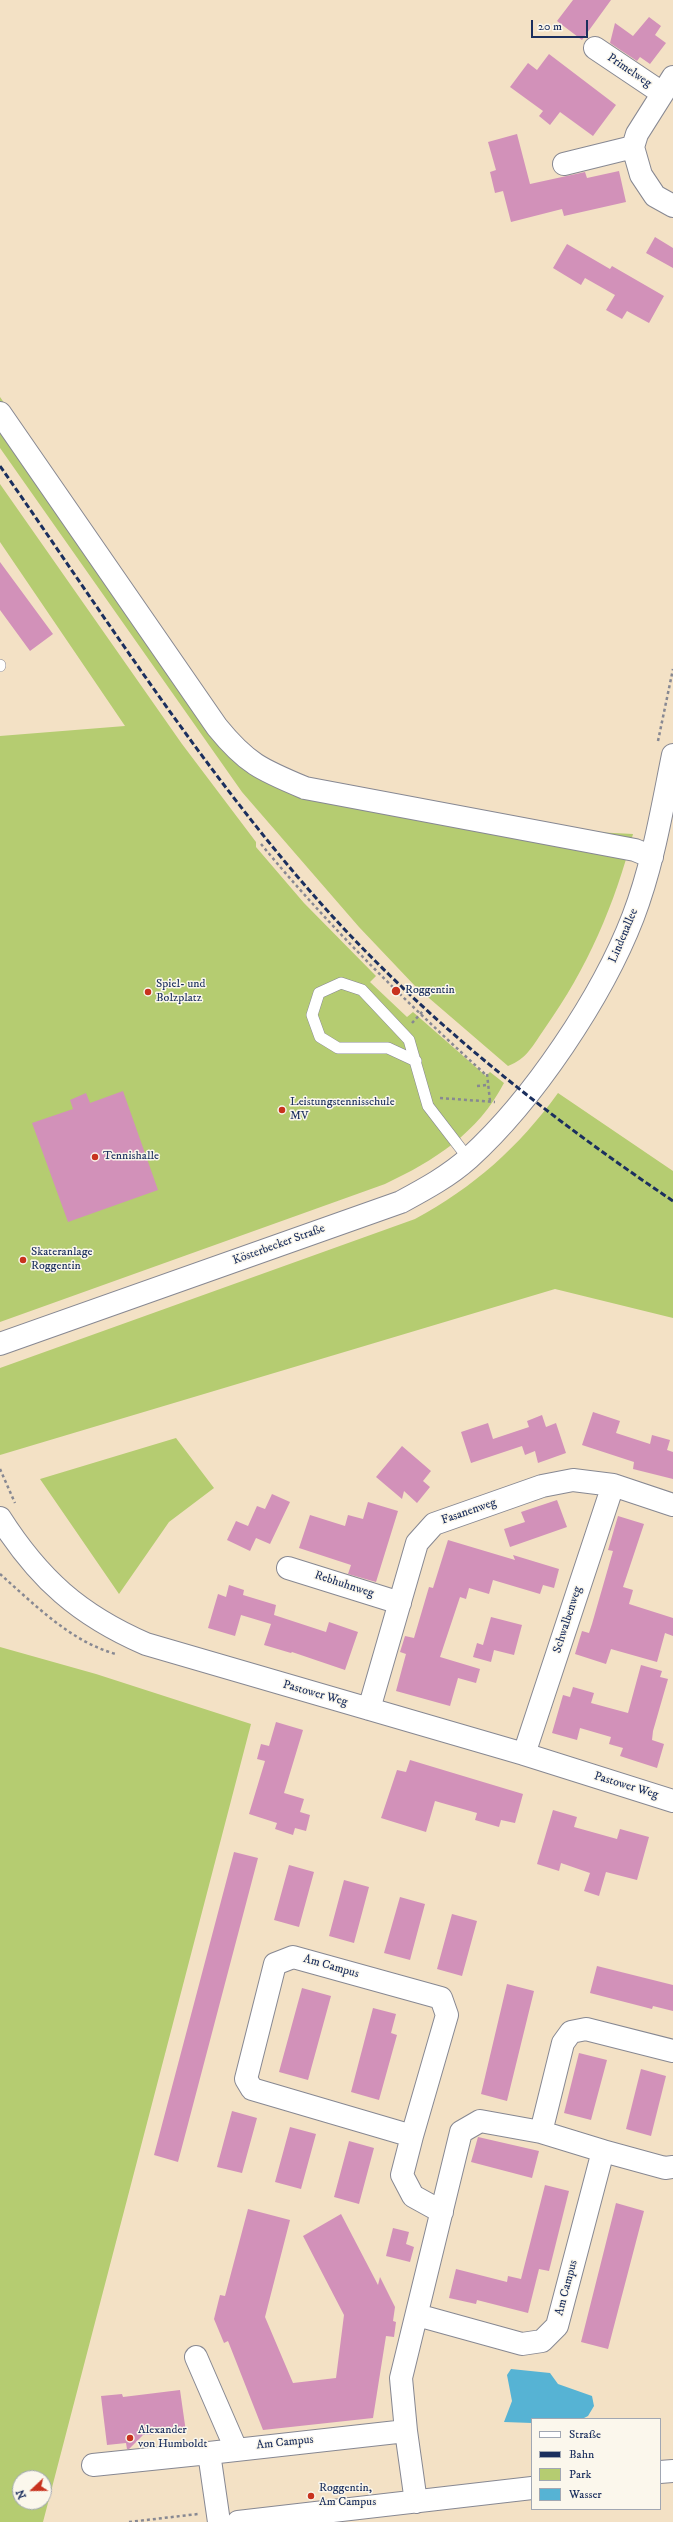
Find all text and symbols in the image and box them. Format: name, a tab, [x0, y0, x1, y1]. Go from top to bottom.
scale bar	[533, 12, 590, 38]
text: 20 m	[538, 19, 562, 34]
street label: Primelweg	[604, 51, 654, 91]
street label: Lindenallee	[606, 907, 642, 965]
place label: Spiel- und Bolzplatz	[156, 978, 205, 1006]
place label: Roggentin	[405, 984, 455, 998]
marker: Roggentin	[390, 985, 402, 997]
marker: Spiel- und Bolzplatz	[143, 987, 153, 997]
place label: Leistungstennisschule MV	[290, 1096, 395, 1124]
marker: Leistungstennisschule MV	[277, 1105, 287, 1115]
place label: Tennishalle	[103, 1150, 159, 1164]
marker: Tennishalle	[90, 1152, 100, 1162]
street label: Kösterbecker Straße	[231, 1222, 327, 1268]
place label: Skateranlage Roggentin	[31, 1246, 92, 1274]
marker: Skateranlage Roggentin	[18, 1255, 28, 1265]
street label: Fasanenweg	[440, 1496, 498, 1528]
street label: Rebhuhnweg	[313, 1569, 375, 1601]
street label: Schwalbenweg	[550, 1585, 586, 1655]
street label: Pastower Weg	[281, 1678, 349, 1710]
street label: Pastower Weg	[592, 1769, 660, 1803]
street label: Am Campus	[302, 1952, 360, 1982]
street label: Am Campus	[553, 2259, 581, 2317]
legend	[531, 2418, 661, 2510]
place label: Alexander von Humboldt	[138, 2424, 207, 2452]
text: Straße	[569, 2427, 601, 2442]
marker: Alexander von Humboldt	[125, 2433, 135, 2443]
street label: Am Campus	[256, 2433, 314, 2453]
text: Bahn	[569, 2447, 594, 2462]
text: Park	[569, 2467, 591, 2482]
north arrow	[12, 2470, 52, 2510]
place label: Roggentin, Am Campus	[319, 2482, 376, 2510]
text: N	[14, 2487, 30, 2501]
text: Wasser	[569, 2487, 602, 2502]
marker: Roggentin, Am Campus	[306, 2491, 316, 2501]

